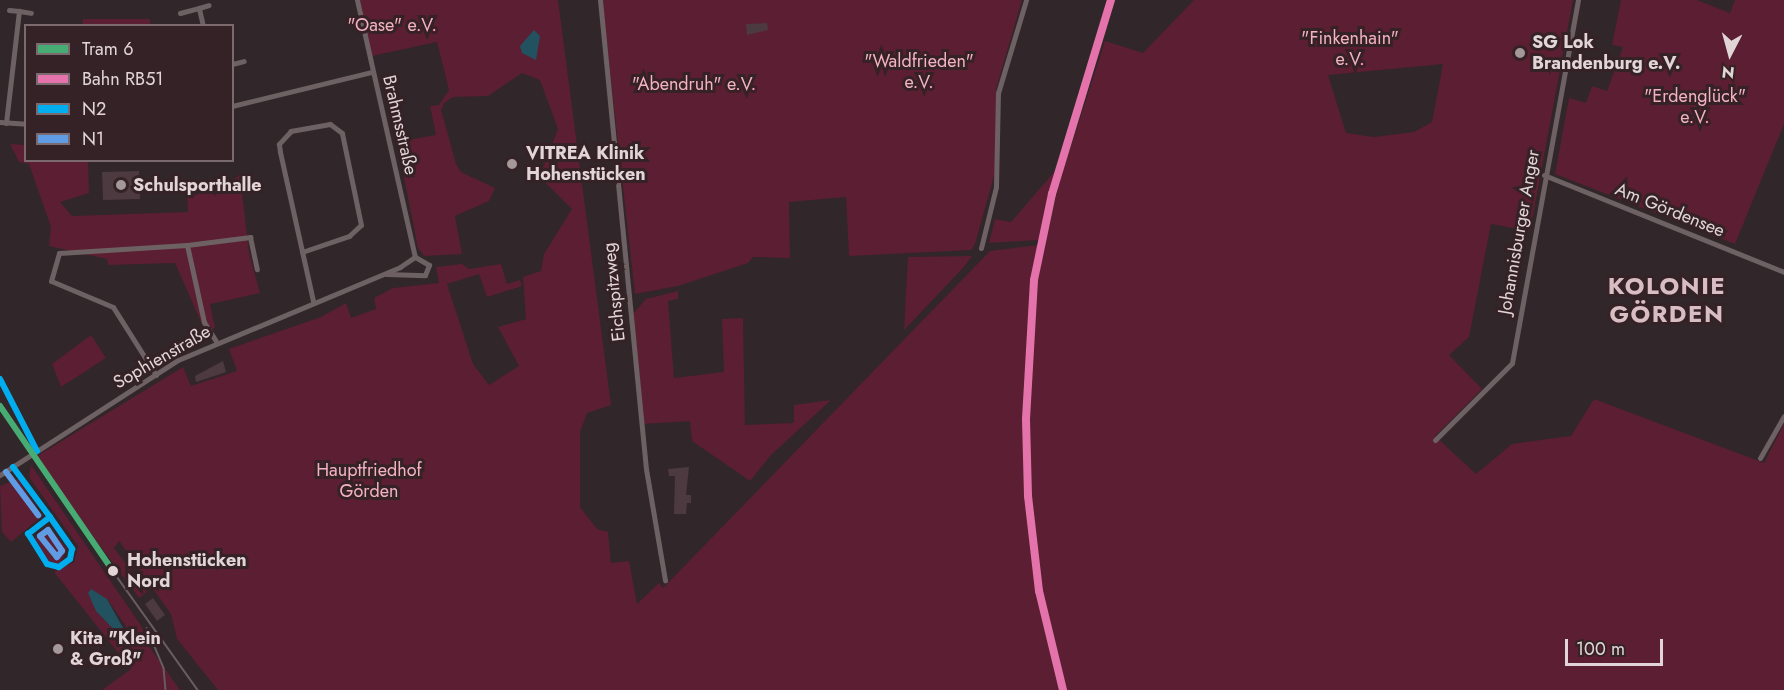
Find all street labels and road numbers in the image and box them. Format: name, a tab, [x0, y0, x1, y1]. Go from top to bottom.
street label: Brahmsstraße	[378, 73, 422, 177]
street label: Johannisburger Anger	[1494, 148, 1544, 316]
street label: Am Gördensee	[1612, 178, 1728, 242]
street label: Eichspitzweg	[598, 242, 630, 342]
street label: Sophienstraße	[110, 320, 214, 394]

